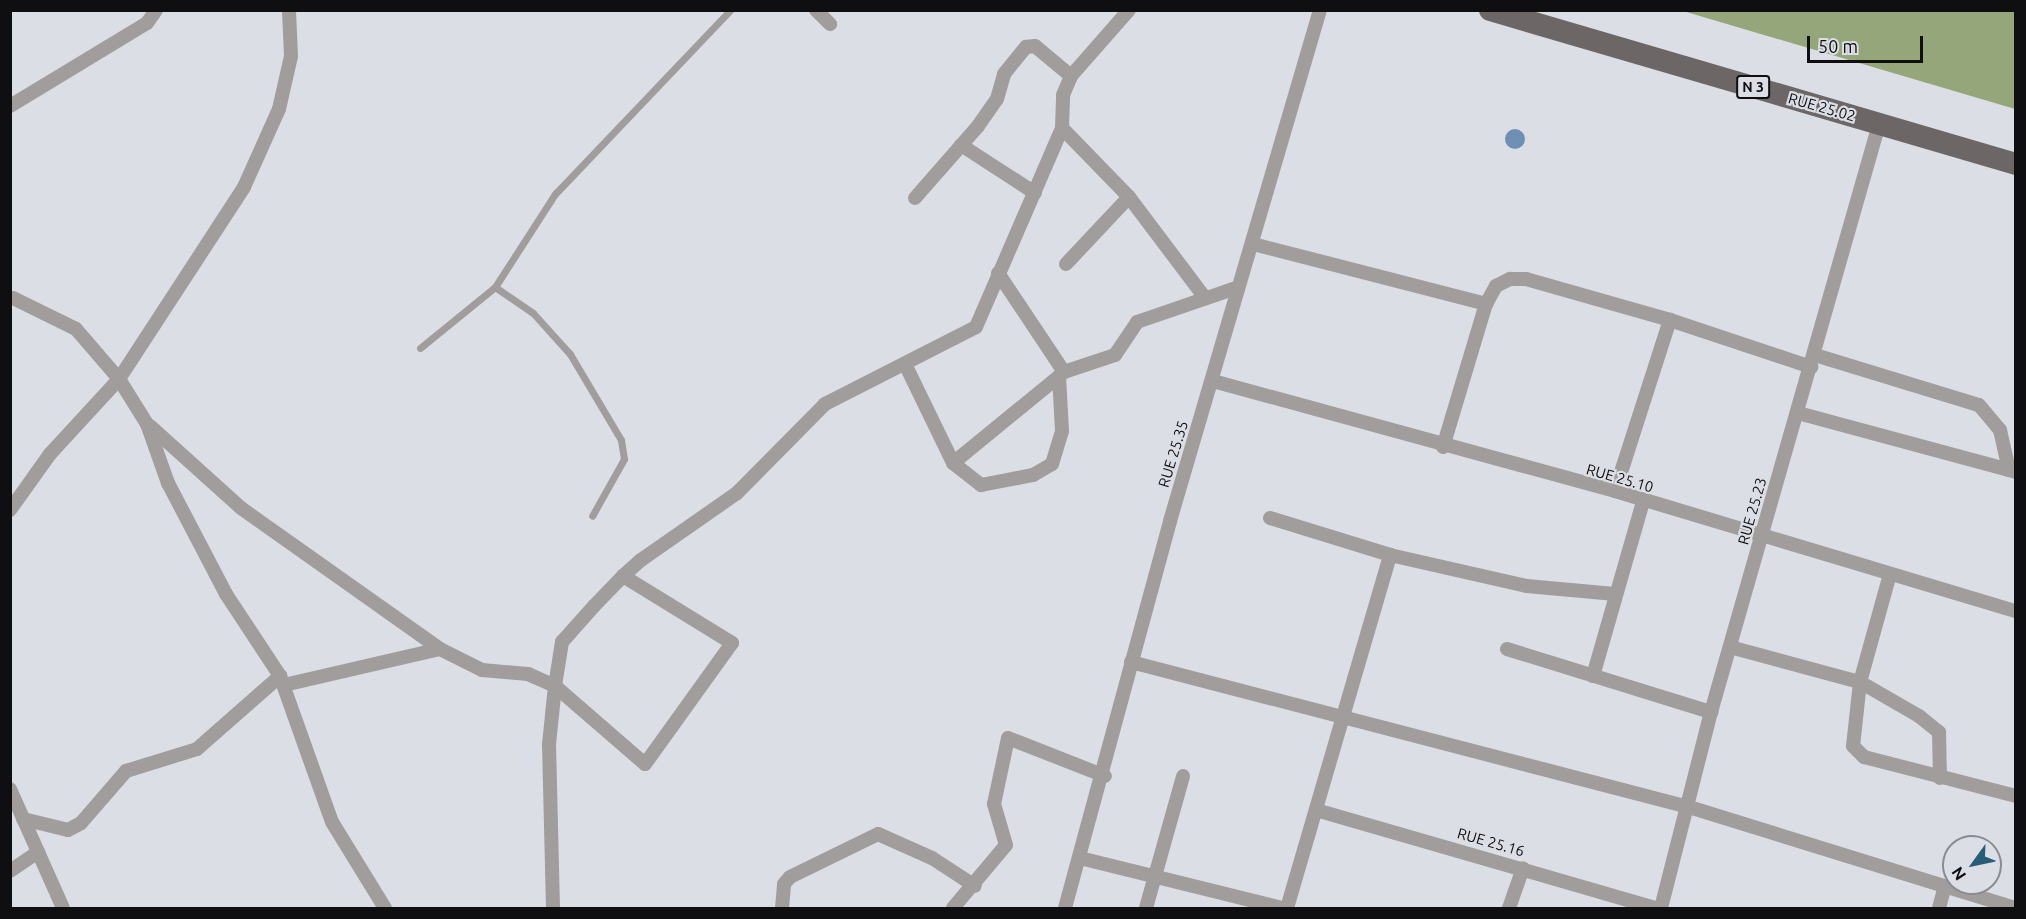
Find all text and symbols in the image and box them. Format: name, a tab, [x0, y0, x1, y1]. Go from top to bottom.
scale bar	[1810, 24, 1926, 62]
text: 50 m	[1818, 36, 1858, 56]
road number: N 3	[1735, 76, 1771, 98]
street label: RUE 25.02	[1786, 89, 1858, 125]
street label: RUE 25.35	[1154, 418, 1192, 490]
street label: RUE 25.10	[1584, 460, 1656, 496]
street label: RUE 25.23	[1734, 475, 1770, 547]
street label: RUE 25.16	[1455, 824, 1527, 860]
north arrow	[1942, 835, 2002, 895]
text: N	[1948, 864, 1969, 884]

